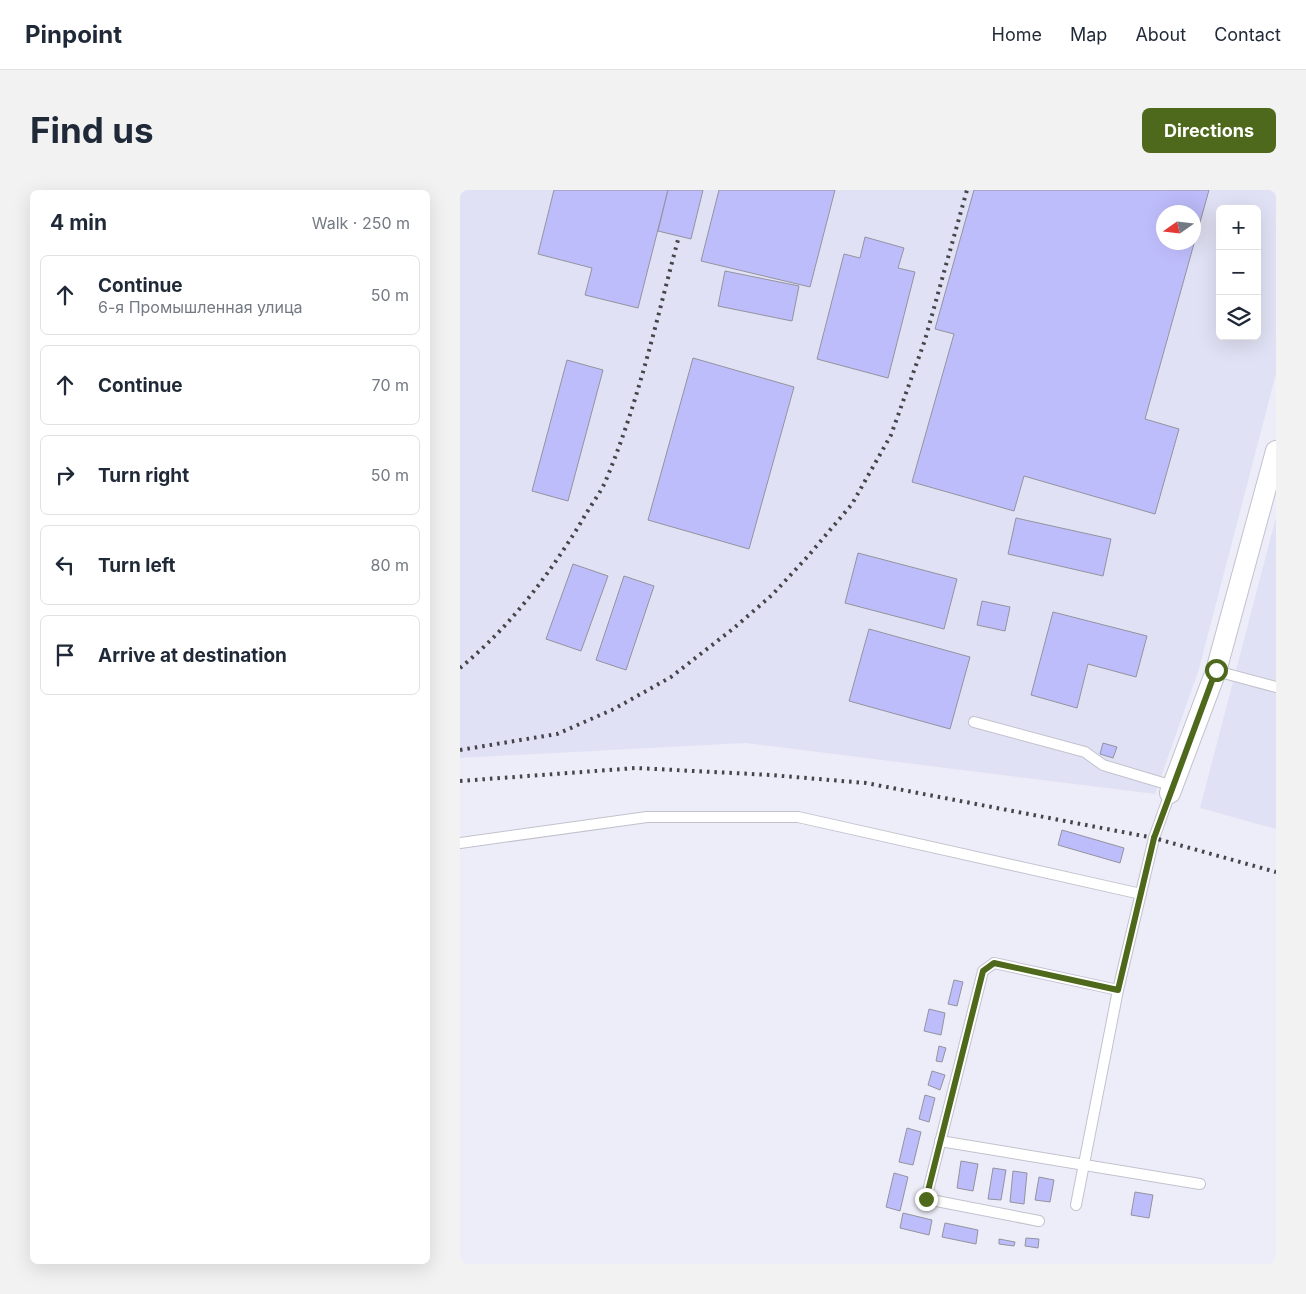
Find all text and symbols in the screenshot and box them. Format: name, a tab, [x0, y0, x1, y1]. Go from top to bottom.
text: Pinpoint	[25, 20, 122, 49]
text: Home	[992, 24, 1042, 45]
text: Map	[1070, 24, 1107, 45]
text: About	[1135, 24, 1186, 45]
text: Contact	[1214, 24, 1281, 45]
button: Directions	[1142, 108, 1276, 153]
text: Find us	[30, 109, 154, 151]
north arrow	[1156, 205, 1201, 250]
map controls	[1216, 205, 1261, 340]
button: +	[1216, 205, 1261, 250]
text: 4 min	[50, 210, 107, 235]
text: Walk · 250 m	[312, 213, 410, 233]
button: −	[1216, 250, 1261, 295]
text: Continue	[98, 274, 183, 297]
icon: ahead	[51, 281, 79, 309]
text: 50 m	[371, 285, 409, 305]
button: layers	[1216, 295, 1261, 340]
text: 6-я Промышленная улица	[98, 297, 302, 317]
icon: ahead	[51, 371, 79, 399]
text: Continue	[98, 374, 183, 397]
text: 70 m	[372, 375, 409, 395]
icon: right	[51, 461, 79, 489]
text: Turn right	[98, 464, 189, 487]
text: 50 m	[371, 465, 409, 485]
icon: left	[51, 551, 79, 579]
text: Turn left	[98, 554, 176, 577]
text: 80 m	[370, 555, 409, 575]
icon: arrive	[51, 641, 79, 669]
text: Arrive at destination	[98, 644, 287, 667]
route start	[1205, 659, 1228, 682]
route end	[915, 1188, 938, 1211]

